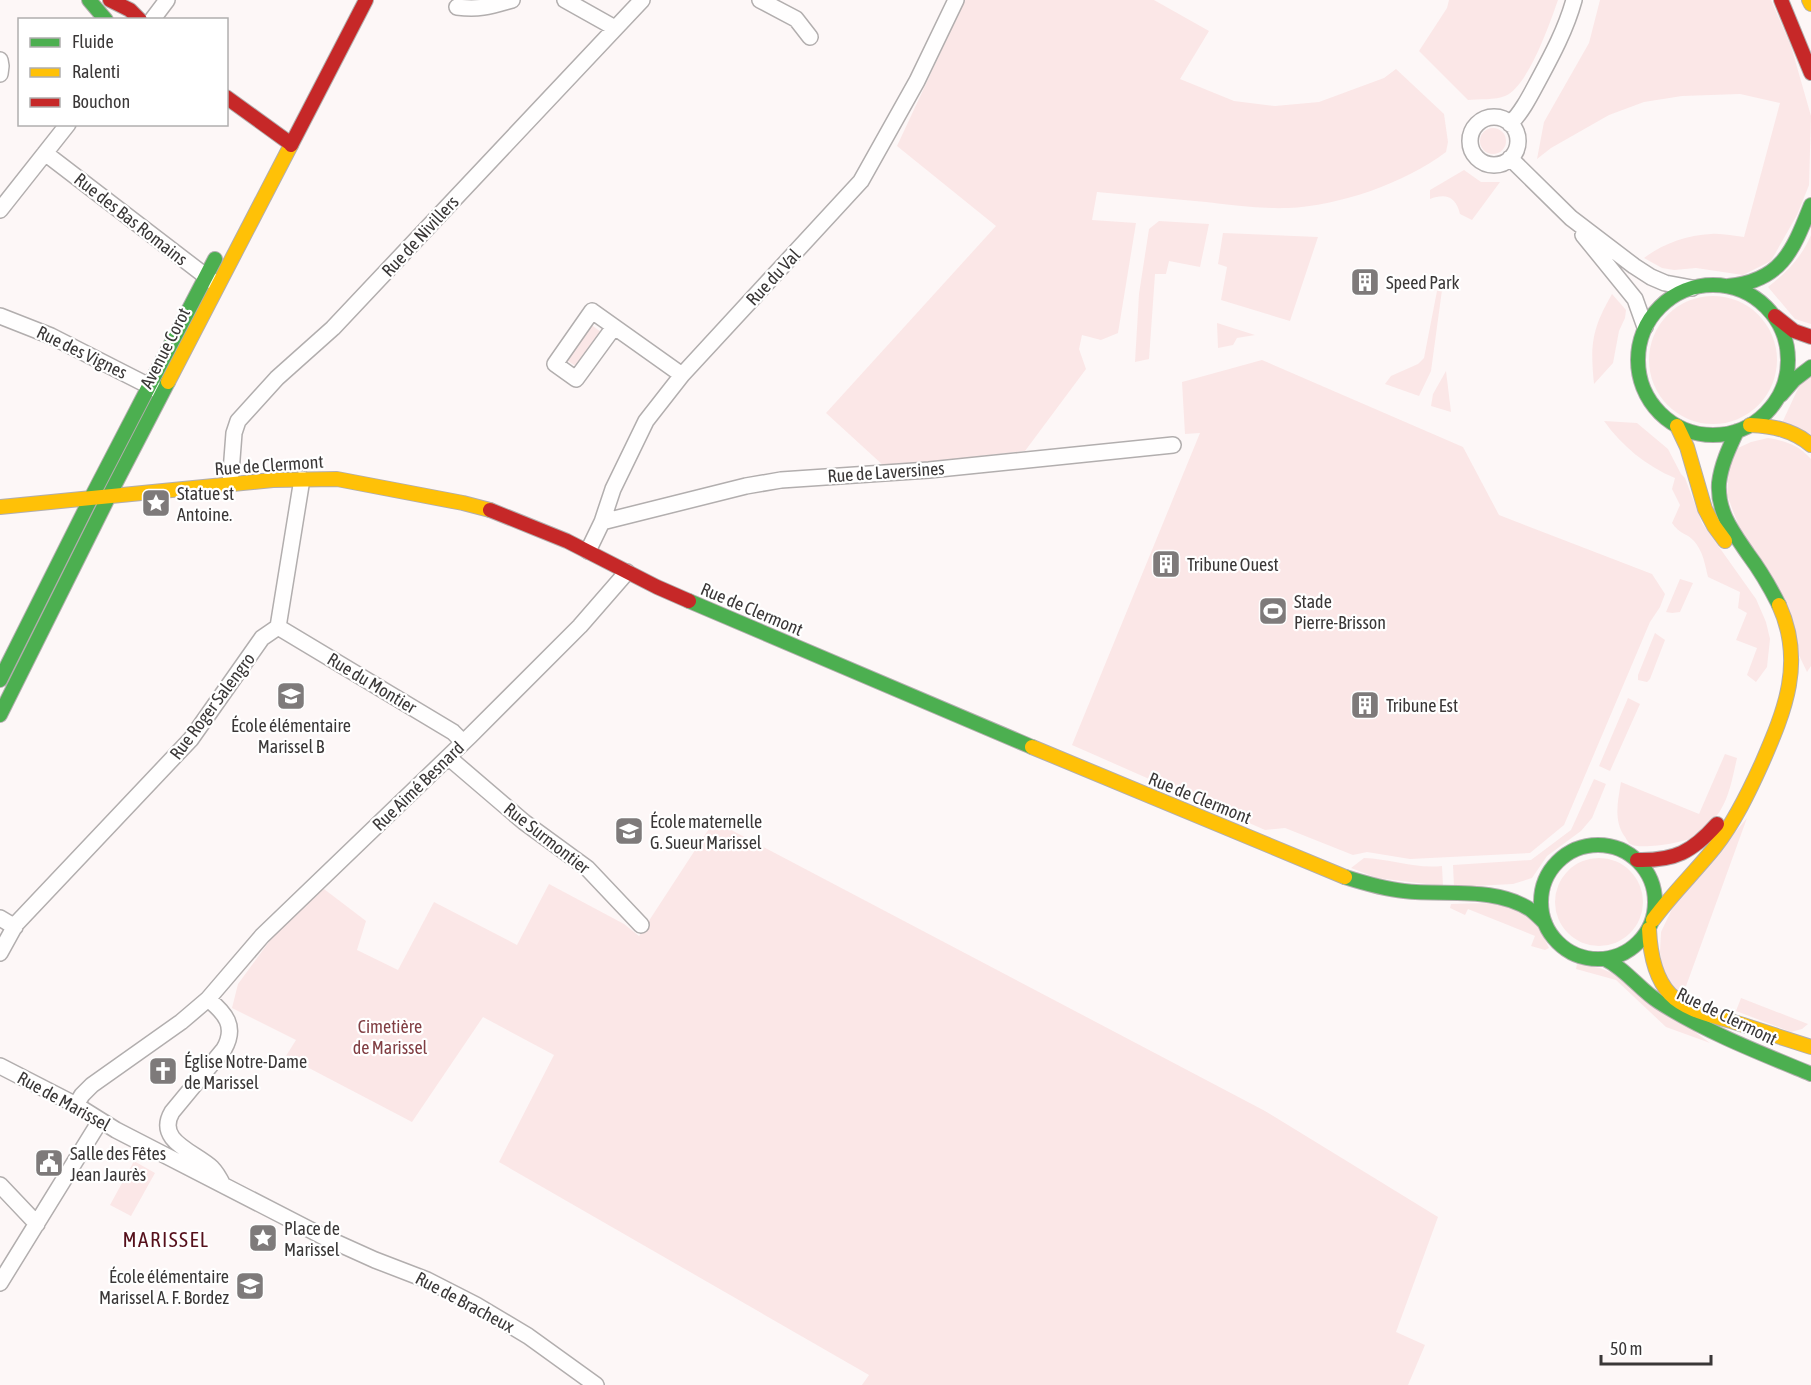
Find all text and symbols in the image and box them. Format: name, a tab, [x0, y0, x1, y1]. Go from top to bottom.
legend	[18, 18, 228, 126]
text: Fluide	[72, 31, 114, 52]
text: Ralenti	[72, 61, 120, 82]
text: Bouchon	[72, 91, 130, 112]
street label: Rue des Bas Romains	[70, 168, 192, 270]
street label: Rue de Nivillers	[377, 191, 463, 281]
street label: Rue du Val	[742, 244, 805, 310]
building icon: Speed Park	[1349, 266, 1381, 298]
place label: Speed Park	[1386, 272, 1459, 293]
street label: Avenue Corot	[136, 304, 194, 392]
street label: Rue des Vignes	[33, 321, 131, 383]
street label: Rue de Clermont	[214, 451, 324, 479]
street label: Rue de Laversines	[827, 457, 945, 487]
place label: Statue st Antoine.	[177, 483, 234, 525]
place icon: Statue st Antoine.	[140, 487, 172, 519]
building icon: Tribune Ouest	[1150, 548, 1182, 580]
place label: Tribune Ouest	[1187, 554, 1279, 575]
street label: Rue de Clermont	[698, 578, 806, 640]
place label: Stade Pierre-Brisson	[1294, 591, 1386, 633]
sports icon: Stade Pierre-Brisson	[1257, 595, 1289, 627]
street label: Rue du Montier	[324, 648, 421, 718]
street label: Rue Roger Salengro	[165, 649, 259, 763]
school or university icon: École élémentaire Marissel B	[275, 680, 307, 712]
building icon: Tribune Est	[1349, 689, 1381, 721]
place label: Tribune Est	[1386, 695, 1458, 716]
place label: École élémentaire Marissel B	[231, 715, 351, 757]
street label: Rue Aimé Besnard	[368, 737, 468, 835]
street label: Rue de Clermont	[1146, 768, 1254, 828]
street label: Rue Surmontier	[500, 798, 595, 878]
place label: École maternelle G. Sueur Marissel	[650, 811, 762, 853]
school or university icon: École maternelle G. Sueur Marissel	[613, 815, 645, 847]
street label: Rue de Clermont	[1673, 983, 1781, 1049]
park label: Cimetière de Marissel	[353, 1016, 428, 1058]
place label: Église Notre-Dame de Marissel	[184, 1051, 307, 1093]
church icon: Église Notre-Dame de Marissel	[147, 1055, 179, 1087]
street label: Rue de Marissel	[14, 1067, 114, 1135]
place label: Salle des Fêtes Jean Jaurès	[70, 1143, 166, 1185]
public building icon: Salle des Fêtes Jean Jaurès	[33, 1147, 65, 1179]
place label: Place de Marissel	[284, 1218, 340, 1260]
place icon: Place de Marissel	[247, 1222, 279, 1254]
district label: MARISSEL	[123, 1227, 209, 1251]
place label: École élémentaire Marissel A. F. Bordez	[99, 1266, 230, 1308]
street label: Rue de Bracheux	[412, 1267, 518, 1337]
school or university icon: École élémentaire Marissel A. F. Bordez	[234, 1270, 266, 1302]
scale bar	[1601, 1328, 1710, 1366]
text: 50 m	[1610, 1338, 1642, 1359]

